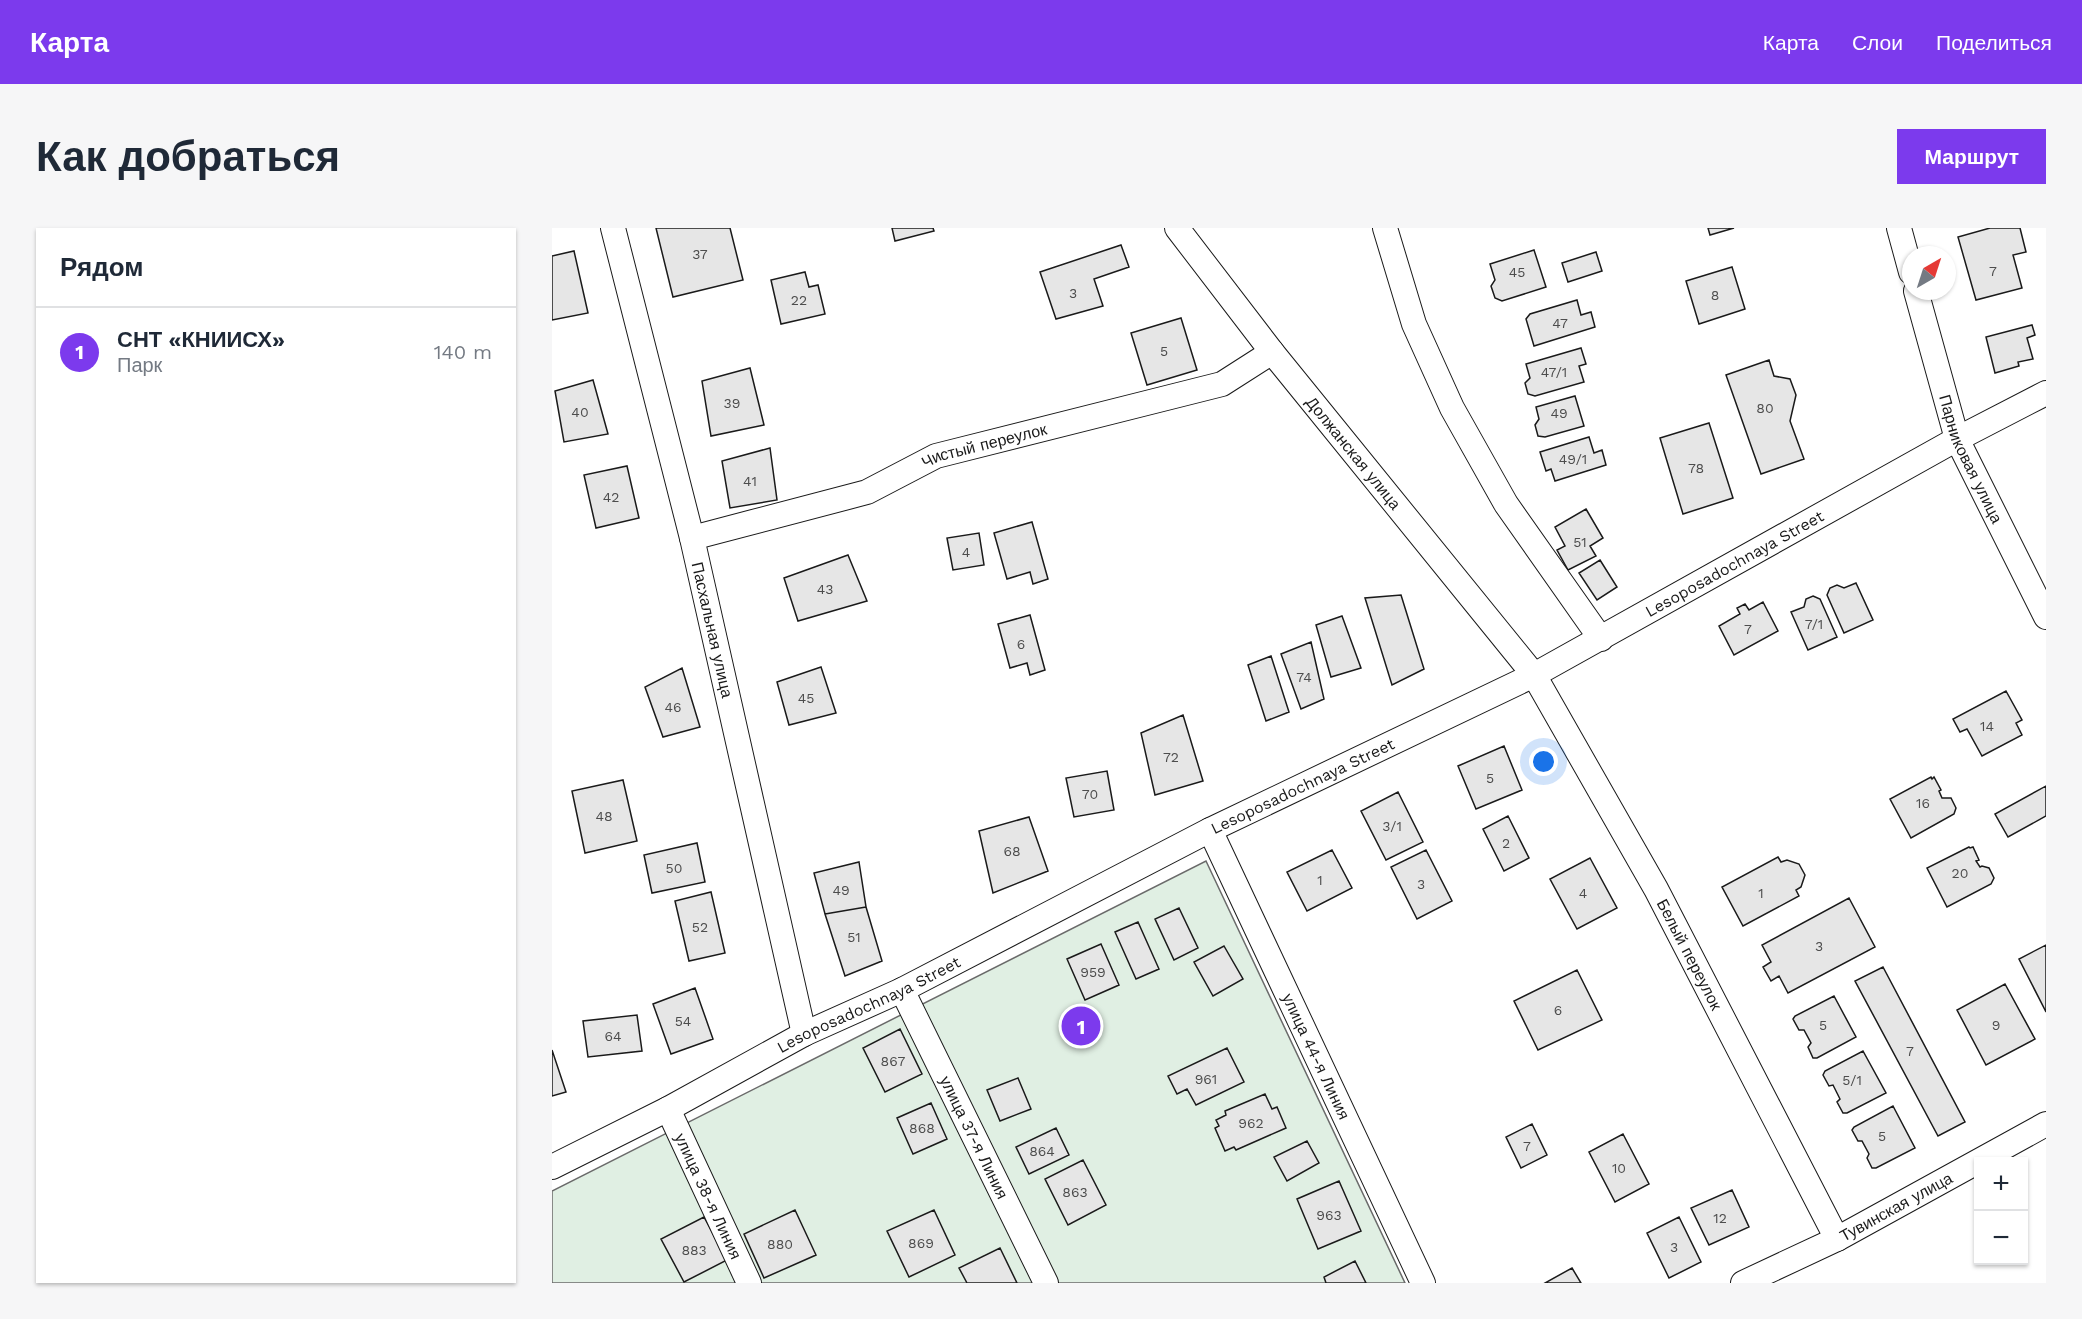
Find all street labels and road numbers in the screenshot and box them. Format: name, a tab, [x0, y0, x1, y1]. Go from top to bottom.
street label: Парниковая улица	[1935, 392, 2007, 526]
street label: Должанская улица	[1302, 393, 1405, 513]
street label: Чистый переулок	[918, 419, 1050, 472]
street label: Lesoposadochnaya Street	[1642, 506, 1827, 621]
street label: Пасхальная улица	[688, 560, 737, 700]
street label: Lesoposadochnaya Street	[1208, 734, 1398, 838]
street label: Белый переулок	[1653, 896, 1726, 1014]
street label: Lesoposadochnaya Street	[774, 952, 964, 1057]
street label: улица 44-я Линия	[1278, 990, 1354, 1123]
street label: улица 37-я Линия	[936, 1073, 1012, 1202]
street label: улица 38-я Линия	[671, 1130, 746, 1262]
street label: Тувинская улица	[1837, 1168, 1956, 1246]

